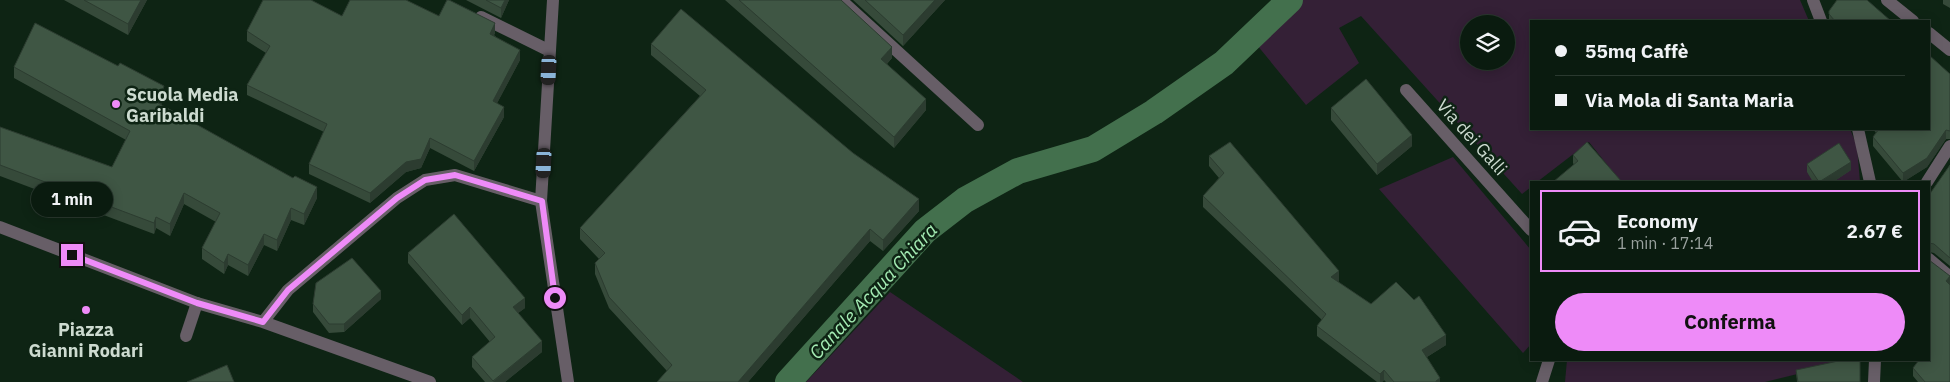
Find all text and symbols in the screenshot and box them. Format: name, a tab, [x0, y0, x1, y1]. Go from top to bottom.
map controls	[1460, 15, 1515, 70]
button: layers	[1460, 15, 1515, 70]
text: 55mq Caffè	[1585, 39, 1688, 63]
car	[540, 55, 557, 85]
place label: Scuola Media Garibaldi	[126, 83, 239, 127]
text: Via Mola di Santa Maria	[1585, 88, 1794, 112]
street label: Via dei Galli	[1432, 94, 1512, 180]
marker: Scuola Media Garibaldi	[110, 98, 122, 110]
car	[535, 148, 552, 178]
callout: 1 min	[31, 182, 113, 218]
text: 1 min	[51, 189, 93, 209]
icon: car	[1557, 209, 1602, 254]
text: Economy	[1617, 209, 1698, 233]
water label: Canale Acqua Chiara	[804, 218, 942, 364]
text: 2.67 €	[1847, 219, 1903, 243]
text: 1 min · 17:14	[1617, 233, 1713, 253]
route end	[61, 244, 83, 266]
route start	[544, 287, 566, 309]
button: Conferma	[1555, 293, 1905, 351]
marker: Piazza Gianni Rodari	[80, 304, 92, 316]
place label: Piazza Gianni Rodari	[29, 318, 143, 362]

